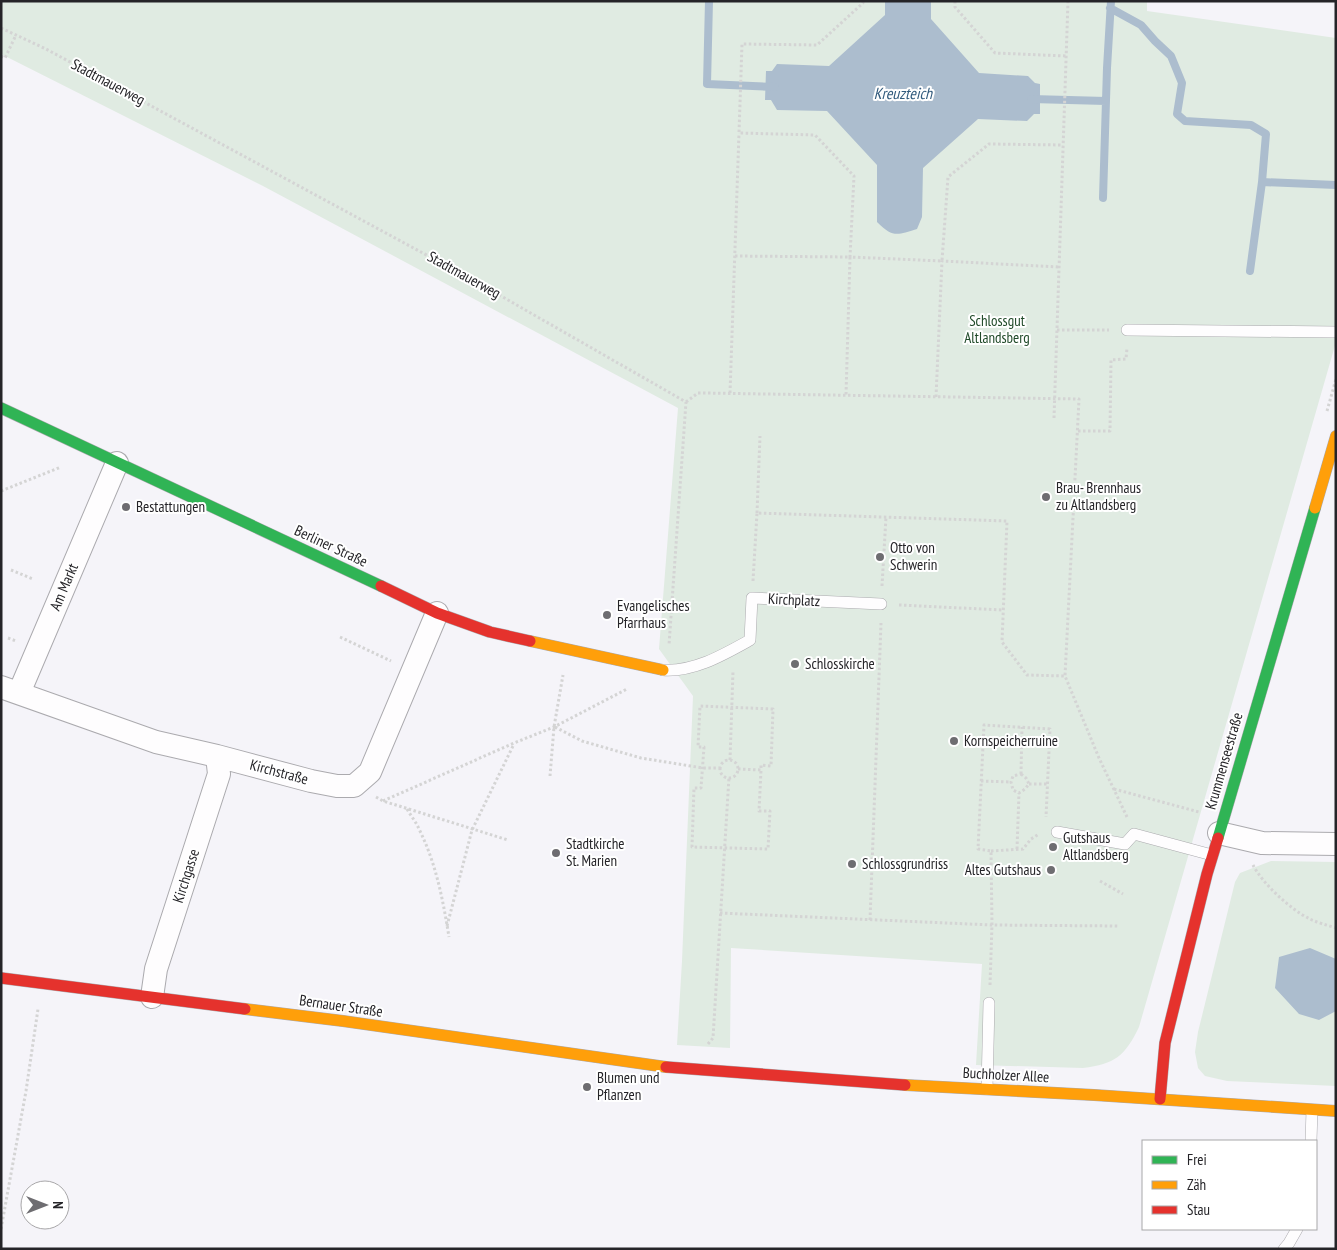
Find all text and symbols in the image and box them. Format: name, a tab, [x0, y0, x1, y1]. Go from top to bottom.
street label: Stadtmauerweg	[68, 54, 148, 109]
water label: Kreuzteich	[874, 83, 933, 103]
street label: Stadtmauerweg	[424, 247, 504, 303]
park label: Schlossgut Altlandsberg	[964, 311, 1030, 347]
place label: Brau- Brennhaus zu Altlandsberg	[1056, 478, 1141, 514]
marker: Brau- Brennhaus zu Altlandsberg	[1040, 491, 1052, 503]
place label: Bestattungen	[136, 497, 205, 516]
marker: Bestattungen	[120, 501, 132, 513]
street label: Berliner Straße	[292, 520, 371, 571]
place label: Otto von Schwerin	[890, 538, 937, 574]
marker: Otto von Schwerin	[874, 551, 886, 563]
street label: Am Markt	[45, 560, 82, 613]
street label: Kirchplatz	[767, 589, 821, 610]
place label: Evangelisches Pfarrhaus	[617, 596, 690, 632]
marker: Evangelisches Pfarrhaus	[601, 609, 613, 621]
place label: Schlosskirche	[805, 654, 875, 673]
marker: Schlosskirche	[789, 658, 801, 670]
street label: Krummenseestraße	[1201, 710, 1246, 812]
place label: Kornspeicherruine	[964, 731, 1058, 750]
marker: Kornspeicherruine	[948, 735, 960, 747]
street label: Kirchstraße	[248, 755, 310, 788]
place label: Gutshaus Altlandsberg	[1063, 828, 1129, 864]
place label: Stadtkirche St. Marien	[566, 834, 625, 870]
marker: Gutshaus Altlandsberg	[1047, 841, 1059, 853]
street label: Kirchgasse	[168, 847, 203, 905]
marker: Stadtkirche St. Marien	[550, 847, 562, 859]
place label: Schlossgrundriss	[862, 854, 948, 873]
marker: Schlossgrundriss	[846, 858, 858, 870]
place label: Altes Gutshaus	[965, 860, 1041, 879]
marker: Altes Gutshaus	[1045, 864, 1057, 876]
street label: Bernauer Straße	[298, 990, 384, 1021]
street label: Buchholzer Allee	[962, 1063, 1050, 1086]
place label: Blumen und Pflanzen	[597, 1068, 659, 1104]
marker: Blumen und Pflanzen	[581, 1081, 593, 1093]
legend	[1142, 1140, 1317, 1230]
text: Frei	[1187, 1150, 1207, 1169]
text: Zäh	[1187, 1175, 1206, 1194]
north arrow	[20, 1180, 70, 1230]
text: Stau	[1187, 1200, 1210, 1219]
text: N	[49, 1201, 67, 1209]

